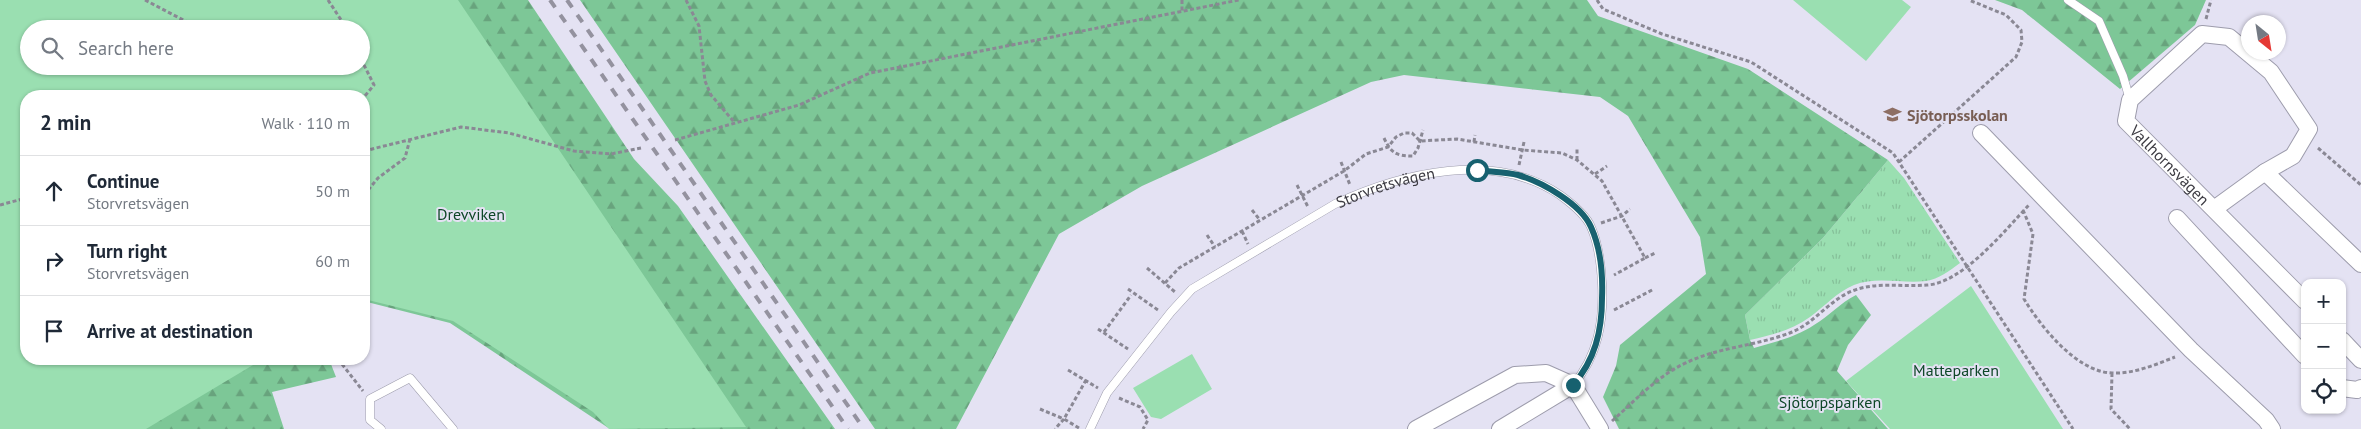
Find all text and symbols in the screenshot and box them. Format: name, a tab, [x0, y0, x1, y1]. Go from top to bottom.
north arrow	[2241, 15, 2286, 60]
search box	[20, 20, 370, 75]
icon: search	[38, 34, 66, 62]
text: Search here	[78, 36, 174, 60]
school or university icon: Sjötorpsskolan	[1883, 105, 1903, 125]
place label: Sjötorpsskolan	[1907, 105, 2008, 125]
text: 2 min	[40, 109, 91, 136]
text: Walk · 110 m	[261, 113, 350, 133]
street label: Vallhornsvägen	[2125, 120, 2214, 209]
route start	[1466, 159, 1489, 182]
street label: Storvretsvägen	[1333, 163, 1436, 212]
text: Continue	[87, 169, 159, 193]
icon: ahead	[40, 177, 68, 205]
text: 50 m	[315, 181, 350, 201]
text: Storvretsvägen	[87, 193, 189, 213]
park label: Drevviken	[437, 204, 505, 224]
text: Turn right	[87, 239, 167, 263]
icon: right	[40, 247, 68, 275]
text: 60 m	[315, 251, 350, 271]
text: Storvretsvägen	[87, 263, 189, 283]
map controls	[2301, 279, 2346, 414]
button: +	[2301, 279, 2346, 324]
icon: arrive	[40, 317, 68, 345]
text: Arrive at destination	[87, 319, 253, 343]
button: −	[2301, 324, 2346, 369]
park label: Matteparken	[1913, 360, 1999, 380]
button: locate	[2301, 369, 2346, 414]
route end	[1562, 374, 1585, 397]
park label: Sjötorpsparken	[1779, 392, 1881, 412]

